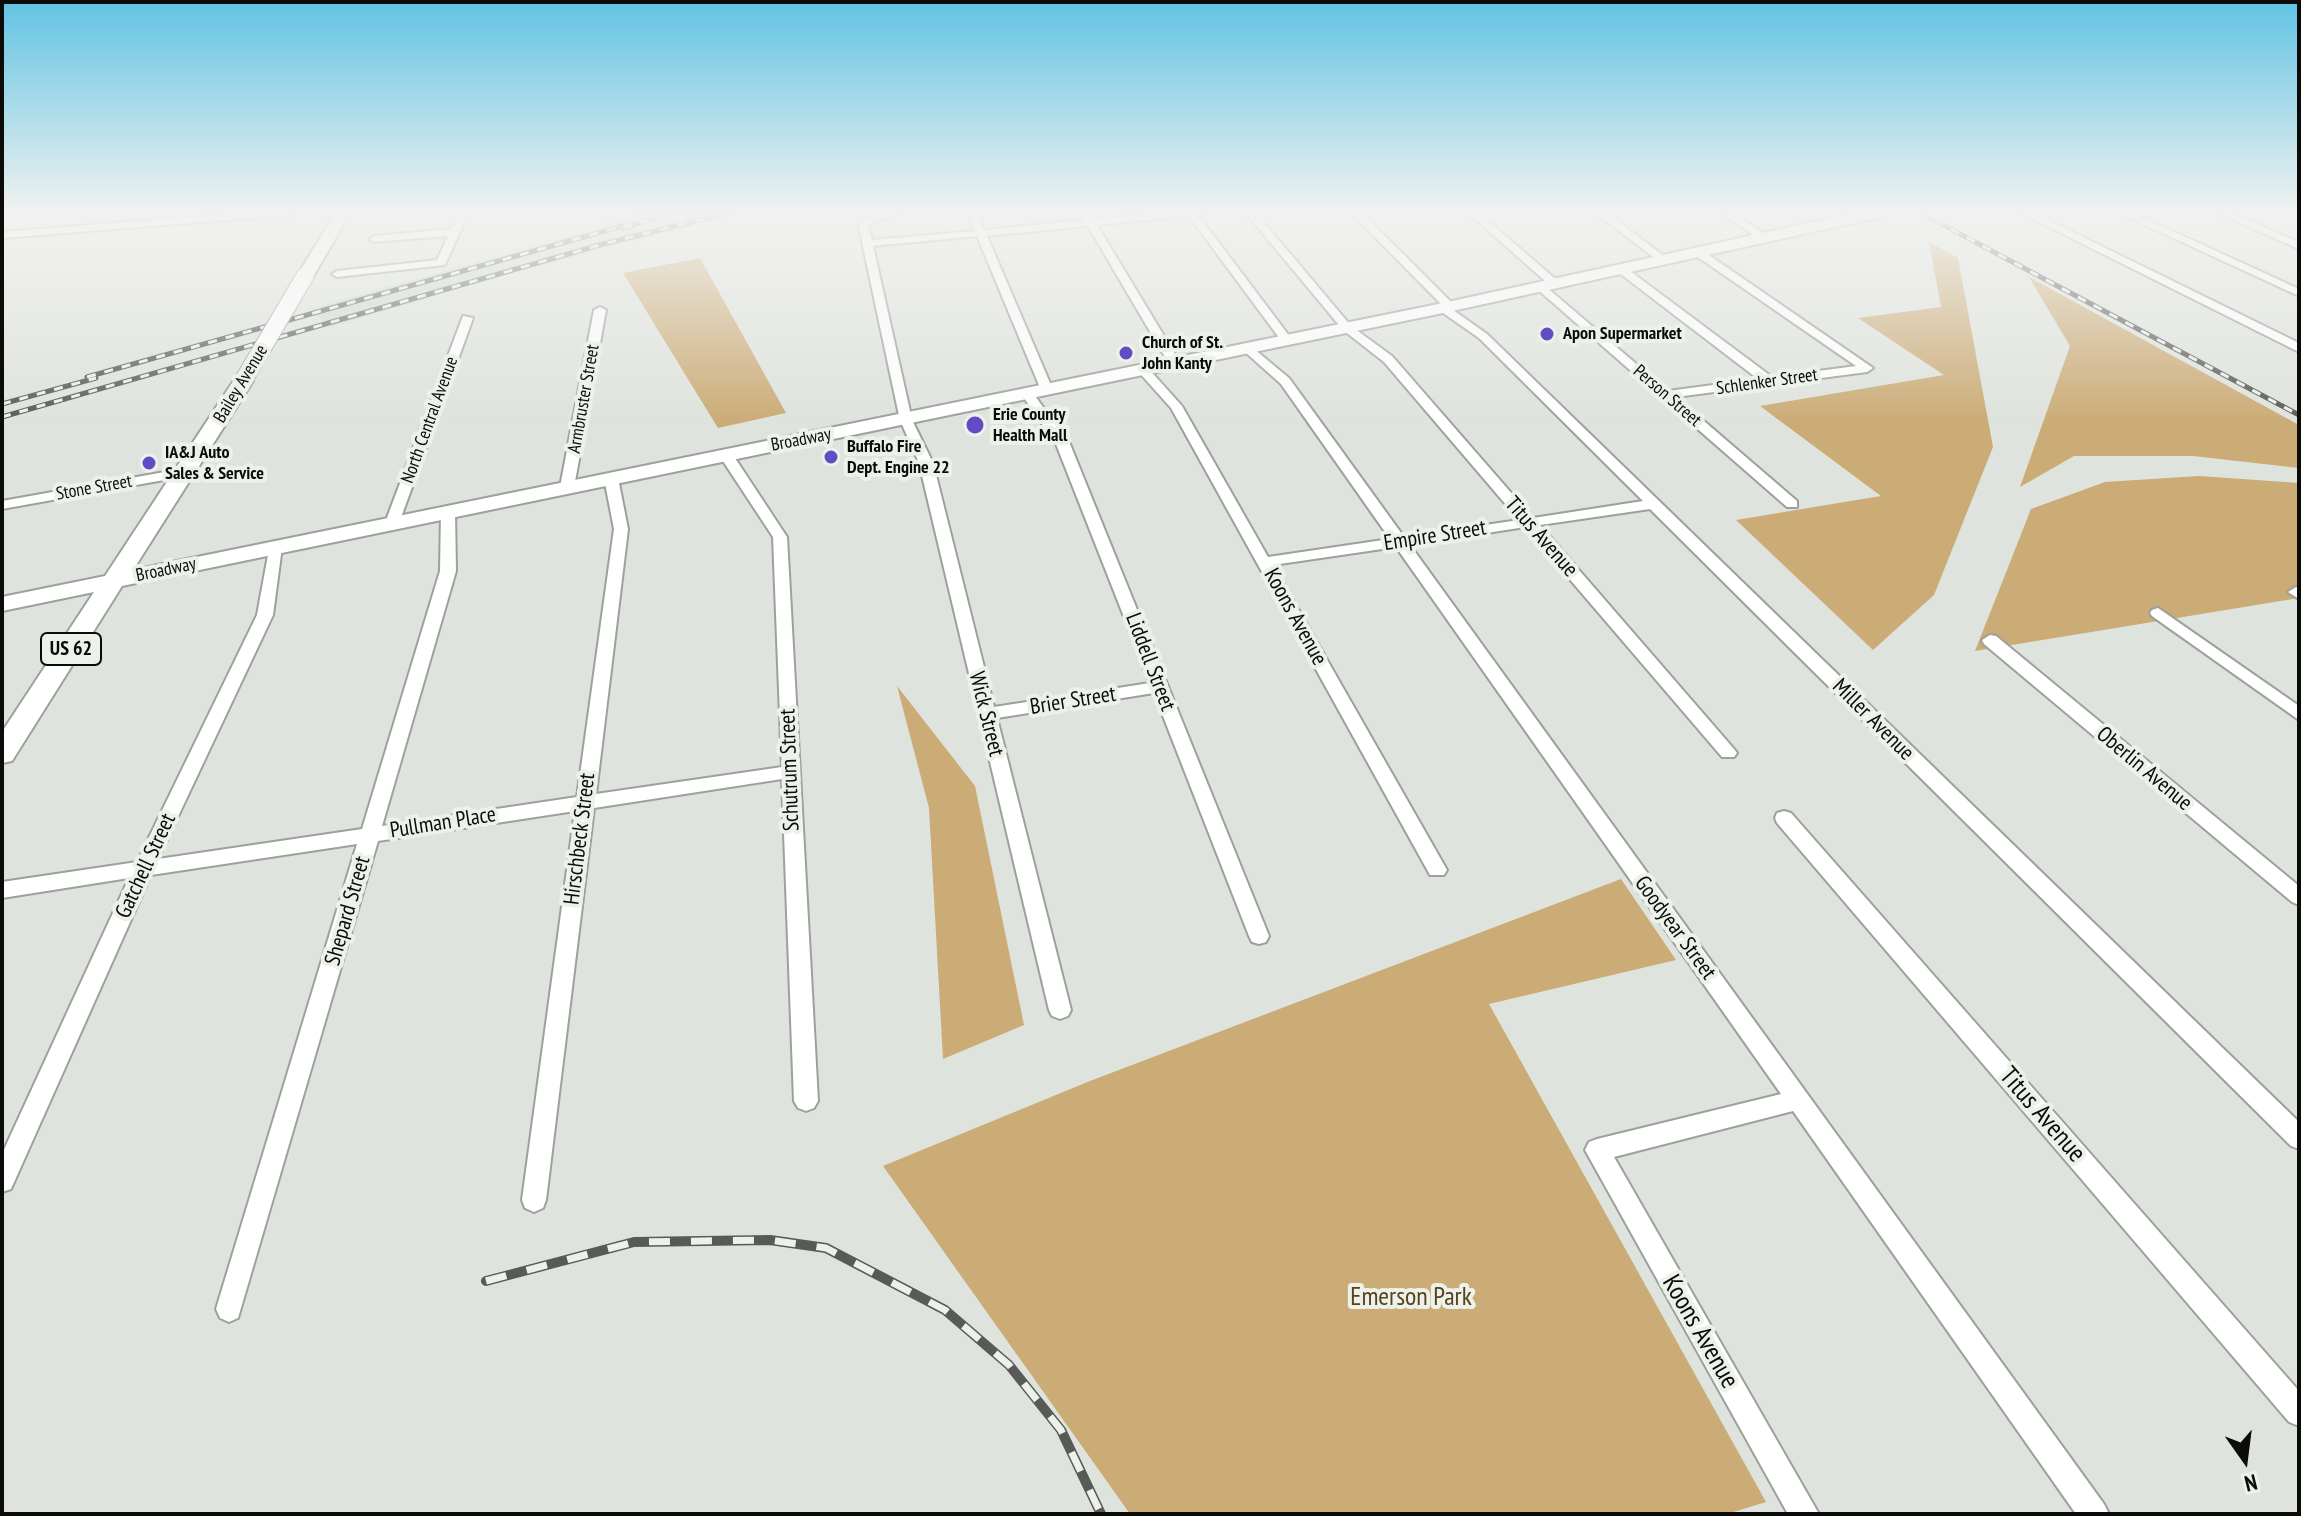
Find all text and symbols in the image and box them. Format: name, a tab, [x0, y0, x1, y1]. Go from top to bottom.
place label: Apon Supermarket	[1563, 323, 1682, 345]
marker: Apon Supermarket	[1538, 325, 1556, 343]
place label: Church of St. John Kanty	[1142, 332, 1223, 374]
street label: Bailey Avenue	[209, 341, 273, 427]
street label: Armbruster Street	[564, 343, 604, 455]
marker: Church of St. John Kanty	[1117, 344, 1135, 362]
street label: North Central Avenue	[397, 354, 463, 486]
street label: Person Street	[1629, 361, 1705, 431]
street label: Schlenker Street	[1715, 364, 1819, 400]
place label: Erie County Health Mall	[993, 404, 1067, 446]
marker: Erie County Health Mall	[964, 414, 986, 436]
street label: Broadway	[769, 424, 833, 456]
place label: Buffalo Fire Dept. Engine 22	[847, 436, 950, 478]
place label: IA&J Auto Sales & Service	[165, 442, 264, 484]
marker: Buffalo Fire Dept. Engine 22	[822, 448, 840, 466]
marker: IA&J Auto Sales & Service	[140, 454, 158, 472]
street label: Stone Street	[54, 471, 134, 505]
street label: Titus Avenue	[1499, 491, 1583, 583]
street label: Empire Street	[1382, 515, 1488, 557]
street label: Broadway	[134, 553, 198, 587]
street label: Koons Avenue	[1258, 564, 1332, 670]
street label: Liddell Street	[1119, 609, 1181, 715]
road number: US 62	[41, 633, 101, 665]
street label: Wick Street	[963, 669, 1009, 759]
street label: Miller Avenue	[1827, 674, 1919, 766]
street label: Brier Street	[1028, 681, 1118, 721]
street label: Schutrum Street	[775, 708, 805, 832]
street label: Oberlin Avenue	[2091, 721, 2197, 817]
street label: Hirschbeck Street	[559, 772, 601, 906]
street label: Pullman Place	[388, 802, 498, 844]
street label: Gatchell Street	[110, 809, 182, 923]
street label: Shepard Street	[320, 853, 376, 969]
street label: Goodyear Street	[1629, 871, 1721, 985]
street label: Titus Avenue	[1992, 1061, 2092, 1169]
street label: Koons Avenue	[1655, 1270, 1745, 1394]
park label: Emerson Park	[1350, 1282, 1472, 1314]
north arrow	[2205, 1420, 2285, 1500]
text: N	[2242, 1468, 2260, 1498]

